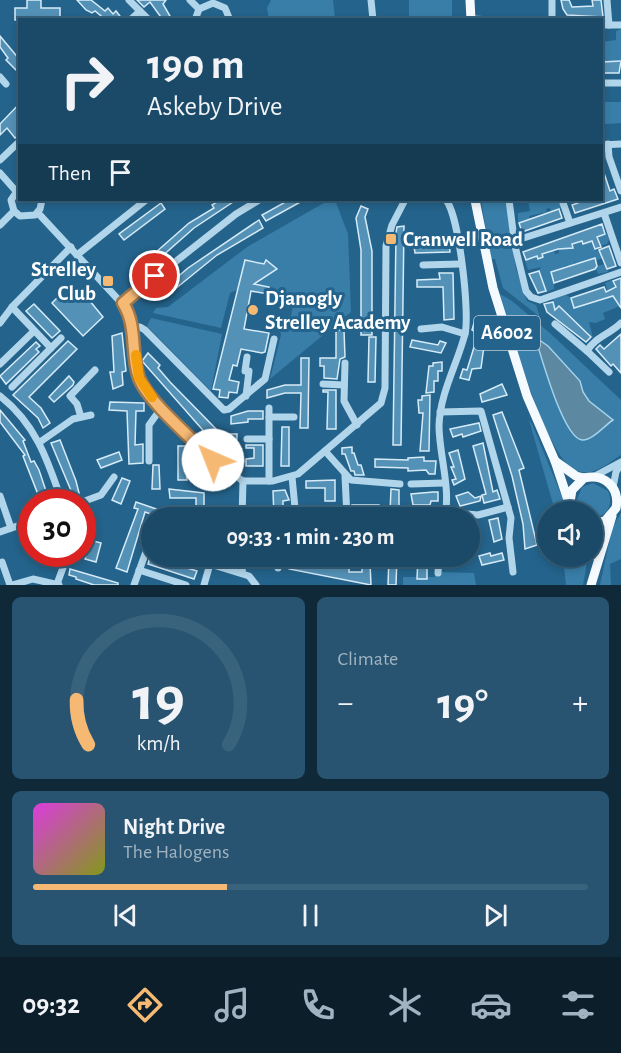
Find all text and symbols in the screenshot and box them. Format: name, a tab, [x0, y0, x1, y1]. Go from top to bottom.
icon: right	[48, 42, 126, 120]
text: 190 m	[147, 44, 245, 86]
text: Askeby Drive	[147, 93, 283, 120]
icon: arrive	[104, 156, 137, 189]
text: Then	[48, 162, 92, 184]
place label: Cranwell Road	[403, 229, 523, 250]
marker: Cranwell Road	[384, 232, 398, 246]
pin	[129, 250, 180, 301]
place label: Strelley Club	[31, 259, 97, 304]
icon: arrive	[138, 259, 171, 292]
marker: Strelley Club	[101, 274, 115, 288]
place label: Djanogly Strelley Academy	[265, 288, 411, 333]
marker: Djanogly Strelley Academy	[246, 303, 260, 317]
road number: A6002	[474, 316, 540, 350]
position arrow	[181, 428, 245, 492]
speed limit sign: 30	[18, 489, 96, 567]
map controls	[537, 501, 603, 567]
button: sound	[537, 501, 603, 567]
text: 09:33 · 1 min · 230 m	[226, 526, 395, 548]
text: Climate	[338, 649, 398, 669]
text: 19	[132, 669, 185, 731]
text: 19°	[437, 682, 488, 727]
text: −	[338, 687, 353, 720]
text: +	[572, 687, 588, 720]
text: km/h	[136, 733, 180, 754]
text: Night Drive	[123, 816, 225, 838]
text: The Halogens	[123, 842, 229, 862]
icon: previous	[109, 899, 142, 932]
icon: pause	[294, 899, 327, 932]
icon: next	[479, 899, 512, 932]
icon: directions	[124, 984, 166, 1026]
icon: music	[211, 984, 253, 1026]
icon: phone	[297, 984, 339, 1026]
icon: climate	[384, 984, 426, 1026]
icon: car	[470, 984, 512, 1026]
icon: filters	[557, 984, 599, 1026]
text: 09:32	[22, 991, 80, 1018]

